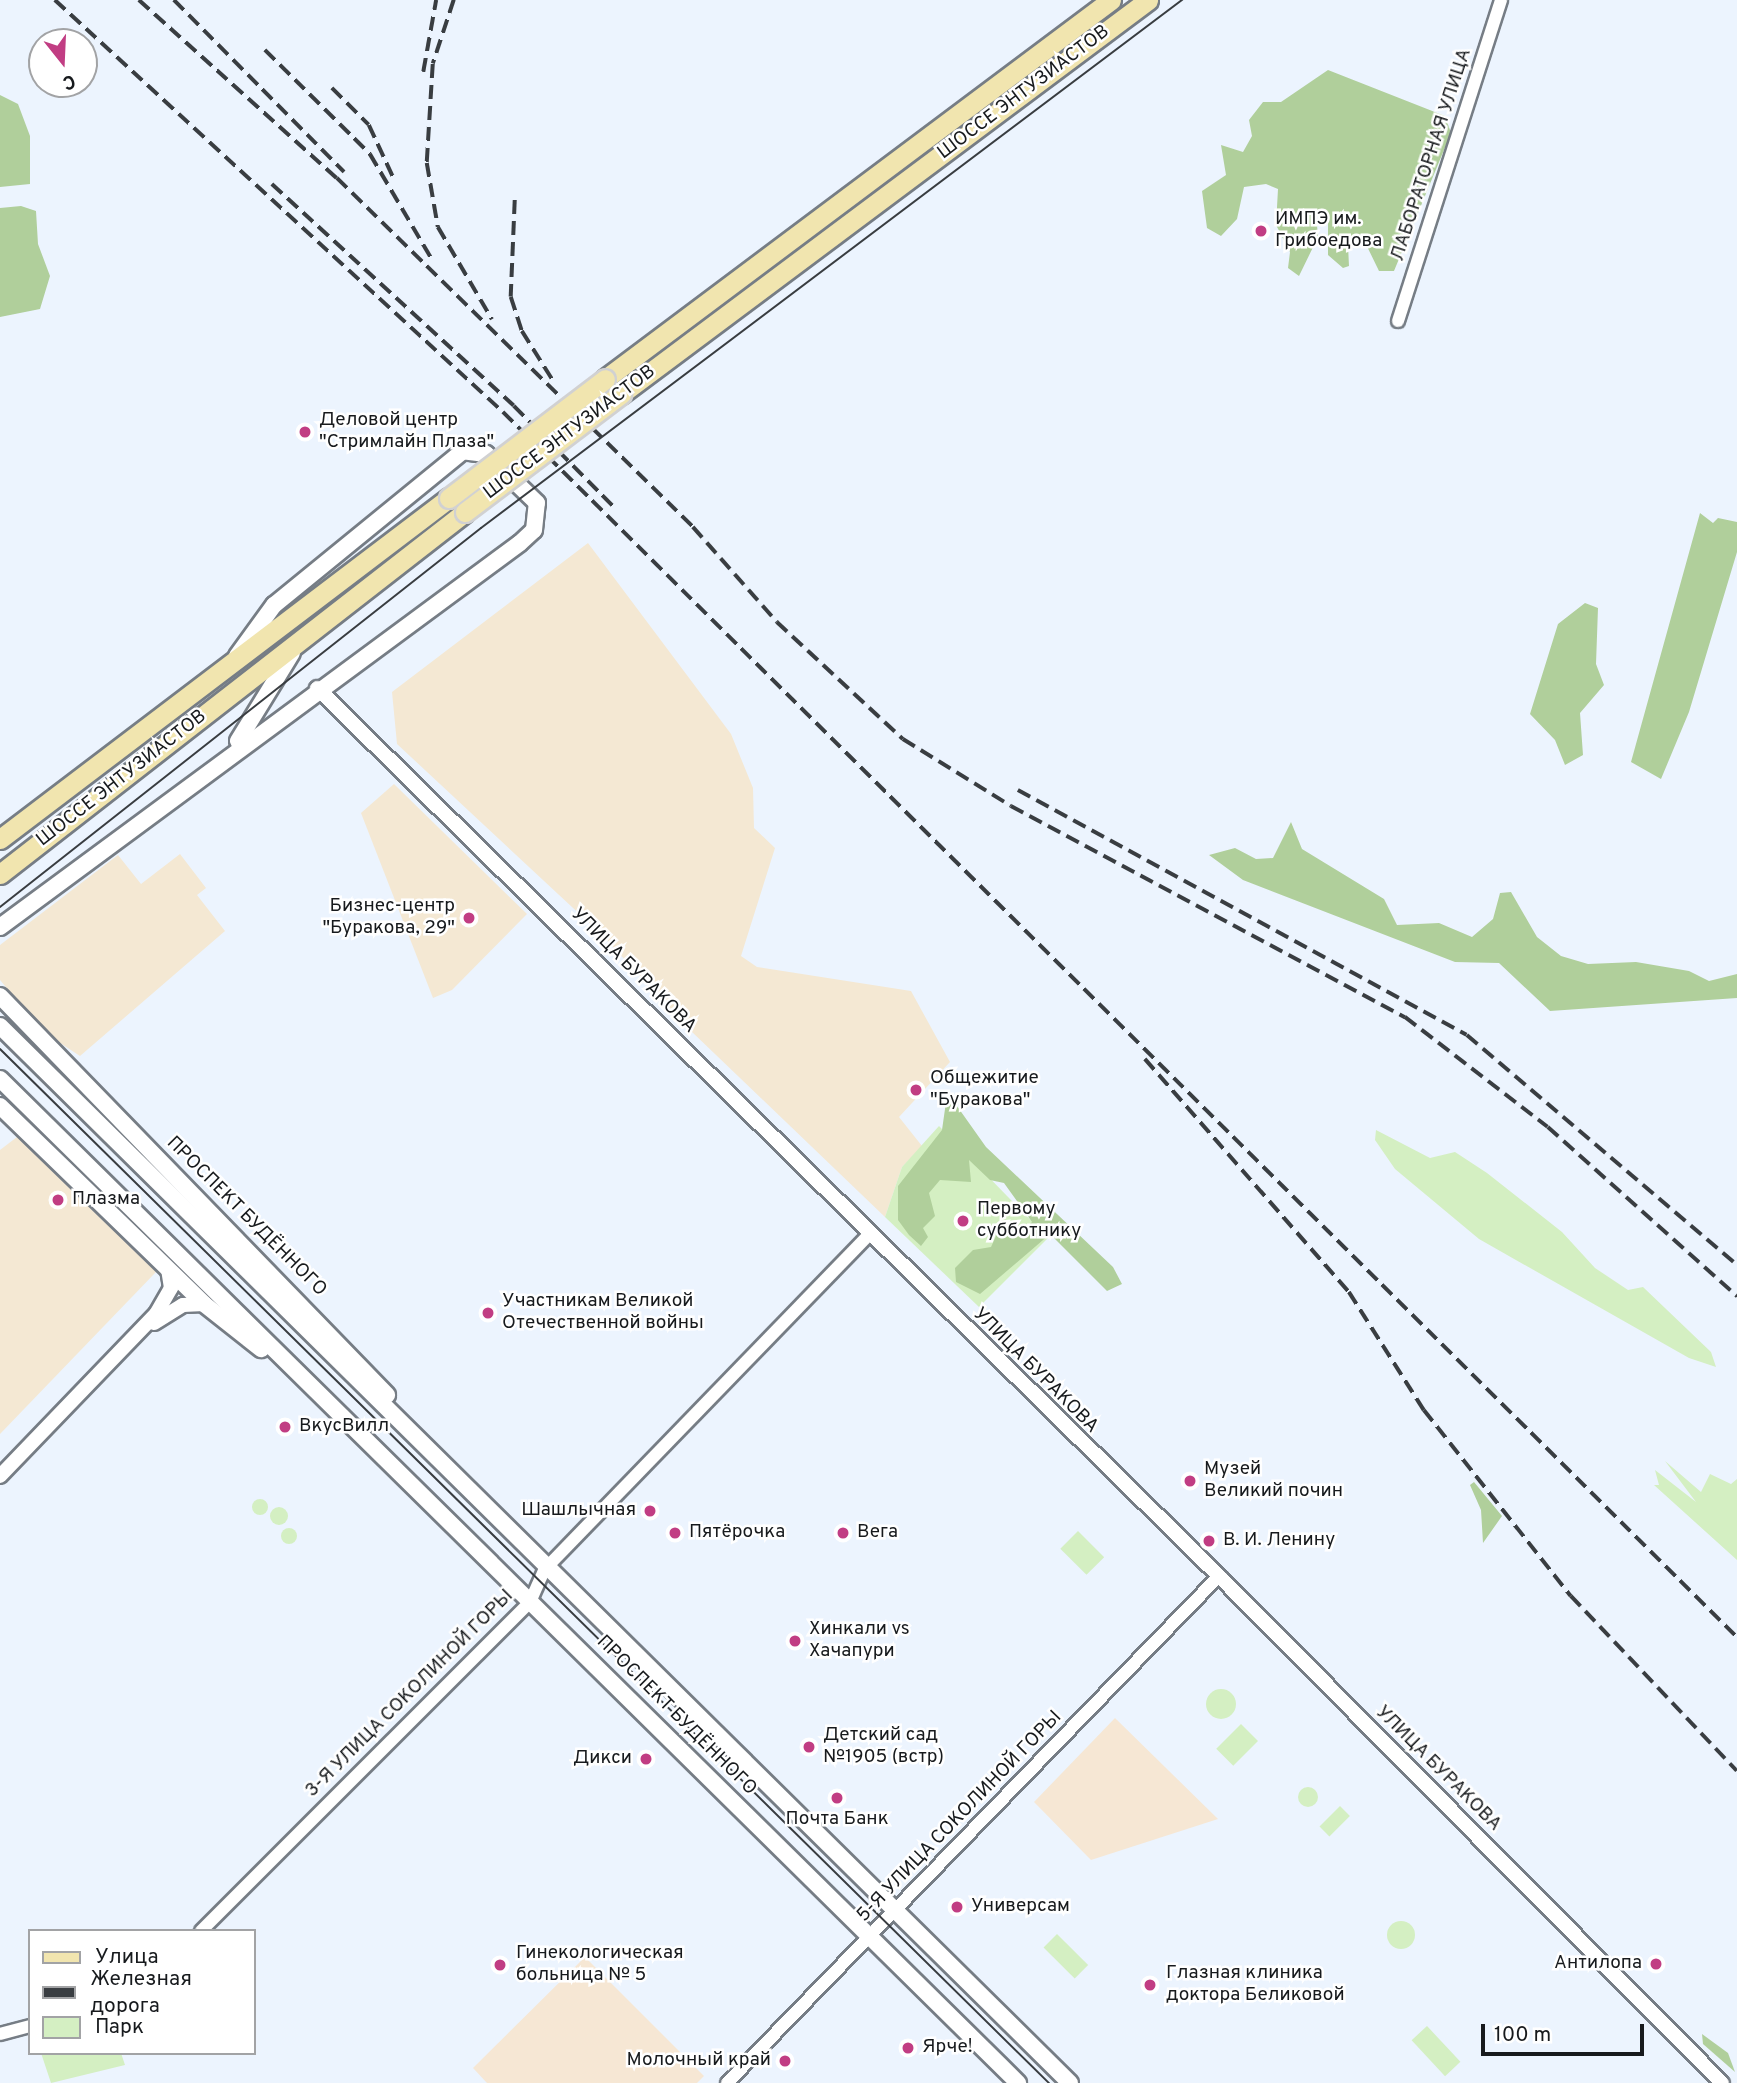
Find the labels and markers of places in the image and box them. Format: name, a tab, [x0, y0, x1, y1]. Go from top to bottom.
place label: ИМПЭ им. Грибоедова	[1275, 209, 1382, 253]
marker: ИМПЭ им. Грибоедова	[1253, 223, 1269, 239]
place label: Деловой центр "Стримлайн Плаза"	[319, 410, 494, 454]
marker: Деловой центр "Стримлайн Плаза"	[297, 424, 313, 440]
place label: Бизнес-центр "Буракова, 29"	[322, 896, 455, 940]
marker: Бизнес-центр "Буракова, 29"	[461, 910, 477, 926]
place label: Общежитие "Буракова"	[930, 1068, 1039, 1112]
marker: Общежитие "Буракова"	[908, 1082, 924, 1098]
place label: Плазма	[72, 1189, 140, 1211]
marker: Плазма	[50, 1192, 66, 1208]
place label: Первому субботнику	[977, 1199, 1081, 1243]
marker: Первому субботнику	[955, 1213, 971, 1229]
place label: Участникам Великой Отечественной войны	[502, 1291, 704, 1335]
marker: Участникам Великой Отечественной войны	[480, 1305, 496, 1321]
place label: ВкусВилл	[299, 1416, 389, 1438]
marker: ВкусВилл	[277, 1419, 293, 1435]
place label: Музей Великий почин	[1204, 1459, 1343, 1503]
marker: Музей Великий почин	[1182, 1473, 1198, 1489]
place label: Шашлычная	[521, 1500, 636, 1522]
marker: Шашлычная	[642, 1503, 658, 1519]
place label: Пятёрочка	[689, 1522, 785, 1544]
place label: Вега	[857, 1522, 898, 1544]
marker: Пятёрочка	[667, 1525, 683, 1541]
marker: Вега	[835, 1525, 851, 1541]
place label: В. И. Ленину	[1223, 1530, 1335, 1552]
marker: В. И. Ленину	[1201, 1533, 1217, 1549]
place label: Хинкали vs Хачапури	[809, 1619, 910, 1663]
marker: Хинкали vs Хачапури	[787, 1633, 803, 1649]
place label: Детский сад №1905 (встр)	[823, 1725, 944, 1769]
marker: Детский сад №1905 (встр)	[801, 1739, 817, 1755]
place label: Дикси	[573, 1748, 632, 1770]
marker: Дикси	[638, 1751, 654, 1767]
marker: Почта Банк	[829, 1790, 845, 1806]
place label: Почта Банк	[786, 1809, 888, 1831]
place label: Универсам	[971, 1896, 1070, 1918]
marker: Универсам	[949, 1899, 965, 1915]
place label: Гинекологическая больница № 5	[516, 1943, 684, 1987]
place label: Антилопа	[1554, 1953, 1642, 1975]
marker: Гинекологическая больница № 5	[490, 1955, 510, 1975]
marker: Антилопа	[1648, 1956, 1664, 1972]
place label: Глазная клиника доктора Беликовой	[1166, 1963, 1345, 2007]
marker: Глазная клиника доктора Беликовой	[1140, 1975, 1160, 1995]
place label: Ярче!	[922, 2037, 973, 2059]
marker: Ярче!	[900, 2040, 916, 2056]
place label: Молочный край	[627, 2050, 771, 2072]
marker: Молочный край	[777, 2053, 793, 2069]

